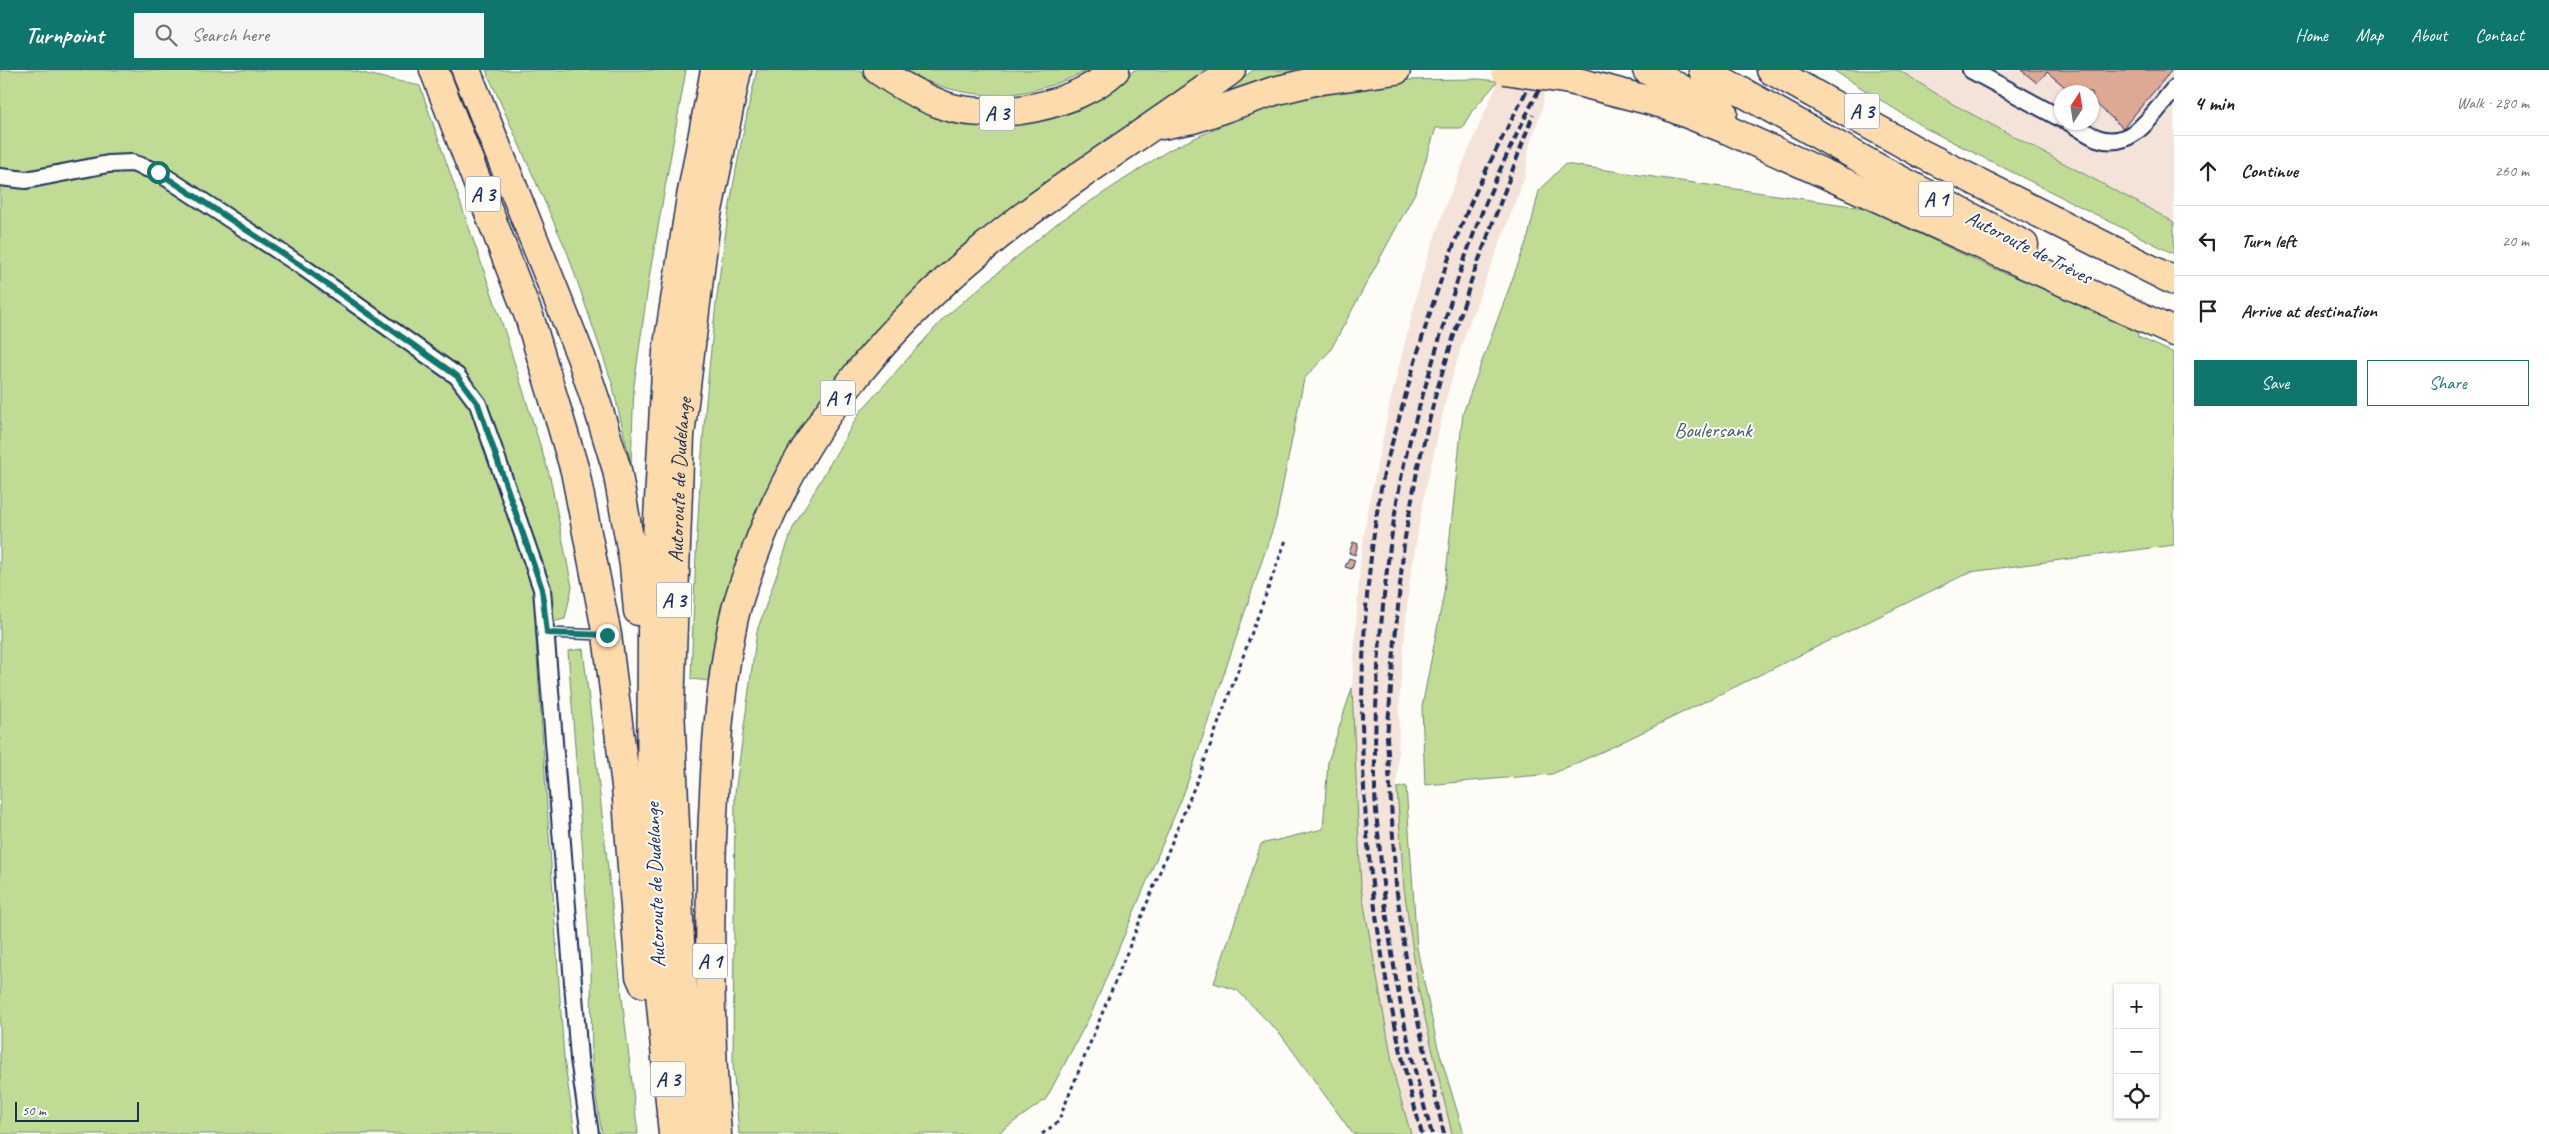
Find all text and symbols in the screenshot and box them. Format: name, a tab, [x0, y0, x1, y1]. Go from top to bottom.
search box	[134, 13, 484, 58]
text: Turnpoint	[25, 20, 104, 50]
icon: search	[152, 21, 180, 49]
text: Search here	[192, 23, 269, 47]
text: Home	[2295, 24, 2328, 46]
text: Map	[2356, 24, 2383, 46]
text: About	[2411, 24, 2447, 46]
text: Contact	[2475, 24, 2524, 46]
north arrow	[2054, 85, 2099, 130]
text: 4 min	[2194, 90, 2234, 116]
road number: A 3	[1844, 93, 1880, 128]
text: Walk · 280 m	[2457, 93, 2529, 113]
road number: A 3	[980, 96, 1014, 130]
icon: ahead	[2194, 157, 2222, 185]
text: Continue	[2241, 159, 2298, 183]
route start	[147, 161, 170, 184]
text: 260 m	[2495, 161, 2529, 181]
road number: A 3	[466, 176, 500, 212]
road number: A 1	[1918, 182, 1954, 216]
street label: Autoroute de Trèves	[1962, 204, 2098, 291]
icon: left	[2194, 227, 2222, 255]
text: Turn left	[2241, 229, 2296, 253]
text: 20 m	[2502, 231, 2529, 251]
icon: arrive	[2194, 297, 2222, 325]
text: Arrive at destination	[2241, 299, 2377, 323]
button: Save	[2194, 360, 2357, 406]
button: Share	[2367, 360, 2529, 406]
road number: A 1	[820, 380, 856, 416]
street label: Autoroute de Dudelange	[662, 394, 698, 563]
park label: Boulersank	[1674, 417, 1753, 443]
road number: A 3	[656, 582, 692, 618]
route end	[596, 624, 619, 647]
street label: Autoroute de Dudelange	[639, 800, 671, 968]
road number: A 1	[692, 944, 728, 978]
map controls	[2114, 984, 2159, 1119]
button: +	[2114, 984, 2159, 1029]
button: −	[2114, 1029, 2159, 1074]
road number: A 3	[650, 1062, 686, 1096]
button: locate	[2114, 1074, 2159, 1119]
scale bar	[15, 1099, 139, 1122]
text: 50 m	[22, 1102, 46, 1119]

